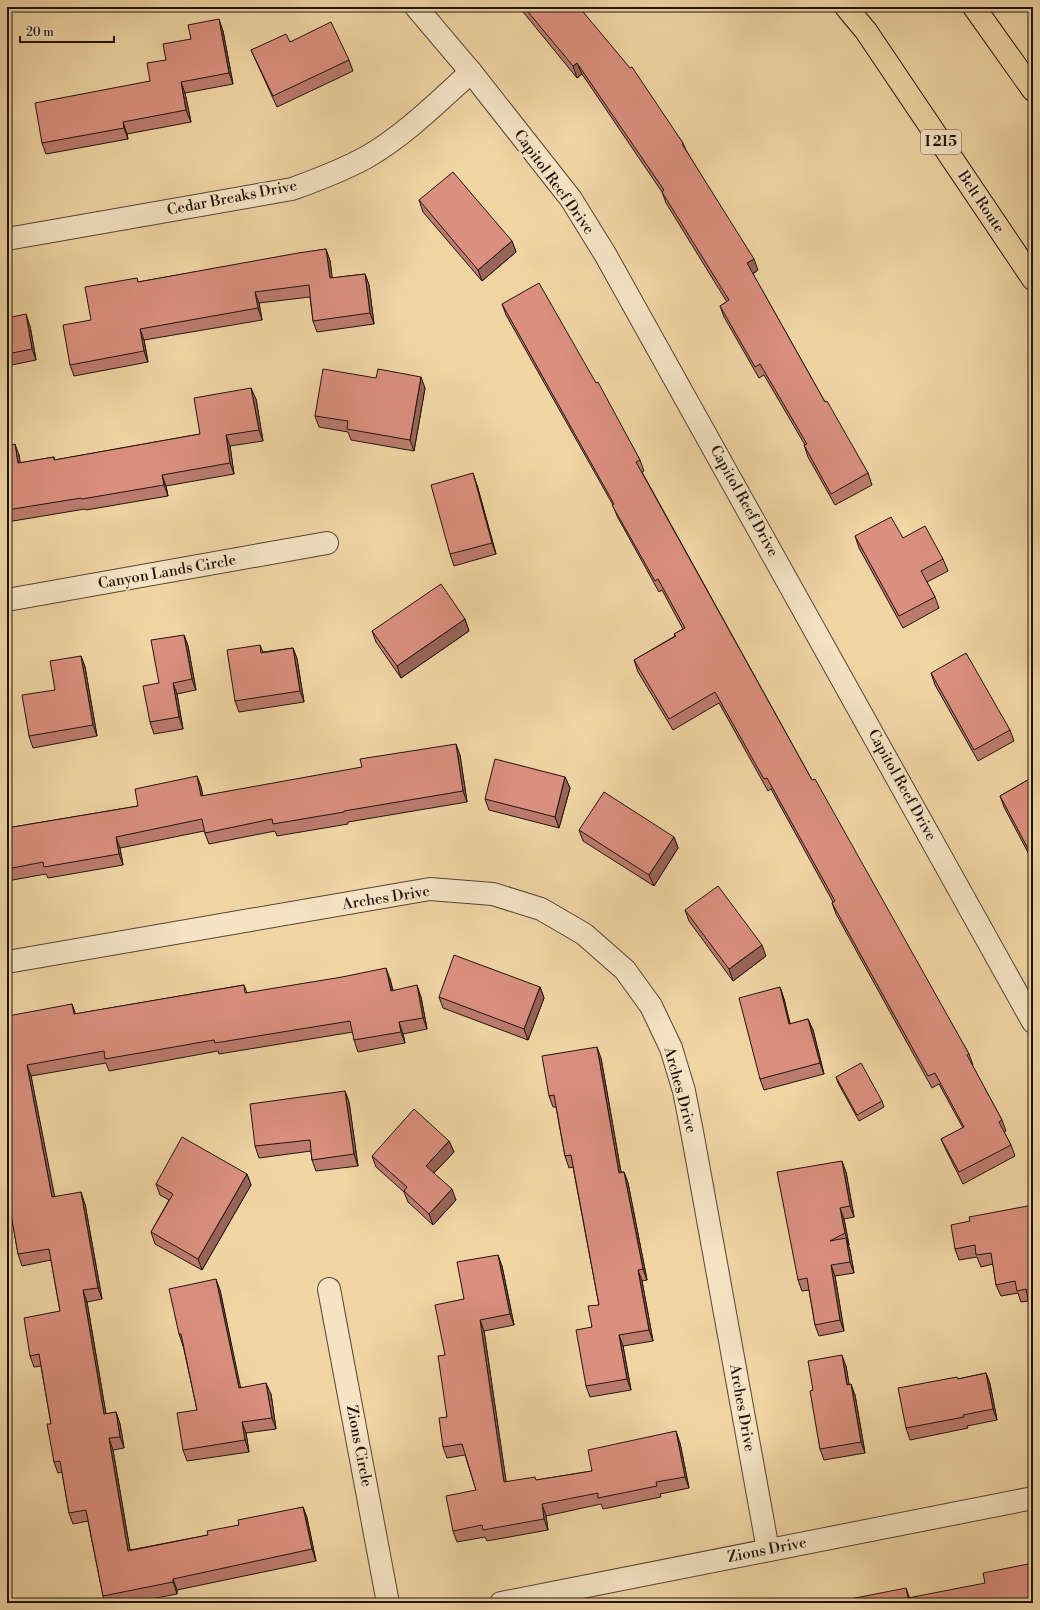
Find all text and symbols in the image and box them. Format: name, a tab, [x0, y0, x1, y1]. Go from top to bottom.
scale bar	[20, 18, 114, 44]
text: 20 m	[26, 25, 54, 40]
street label: Capitol Reef Drive	[510, 126, 598, 238]
road number: I 215	[921, 130, 961, 154]
street label: Belt Route	[953, 166, 1009, 237]
street label: Cedar Breaks Drive	[165, 176, 299, 220]
street label: Capitol Reef Drive	[706, 442, 782, 560]
street label: Canyon Lands Circle	[96, 551, 238, 593]
street label: Capitol Reef Drive	[864, 726, 940, 844]
street label: Arches Drive	[340, 882, 431, 914]
street label: Arches Drive	[659, 1044, 701, 1135]
street label: Arches Drive	[725, 1362, 759, 1453]
street label: Zions Circle	[342, 1404, 376, 1488]
street label: Zions Drive	[726, 1533, 808, 1567]

